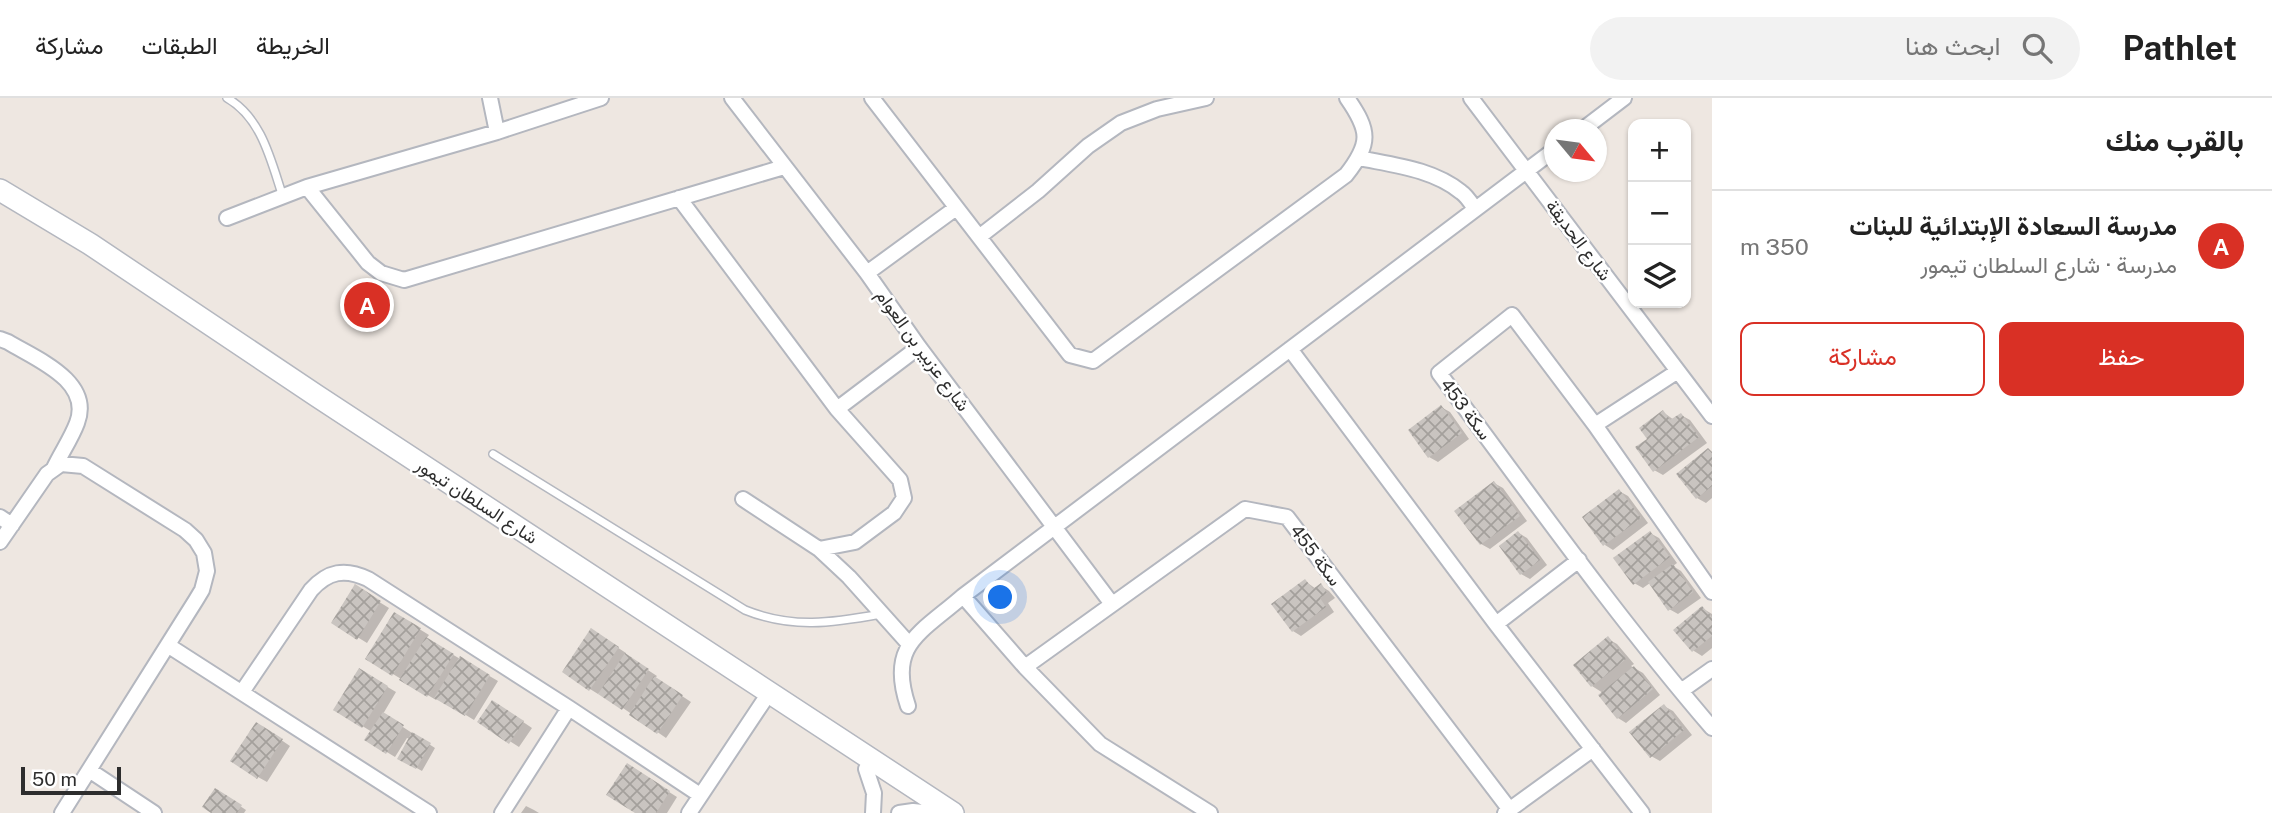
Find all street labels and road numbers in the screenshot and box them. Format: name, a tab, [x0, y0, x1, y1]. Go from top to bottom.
street label: شارع الحديقة	[1540, 195, 1616, 286]
street label: شارع عزبير بن العوام	[870, 285, 974, 416]
street label: سكة 453	[1436, 374, 1496, 444]
street label: شارع السلطان تيمور	[410, 453, 542, 550]
street label: سكة 455	[1286, 520, 1346, 590]

